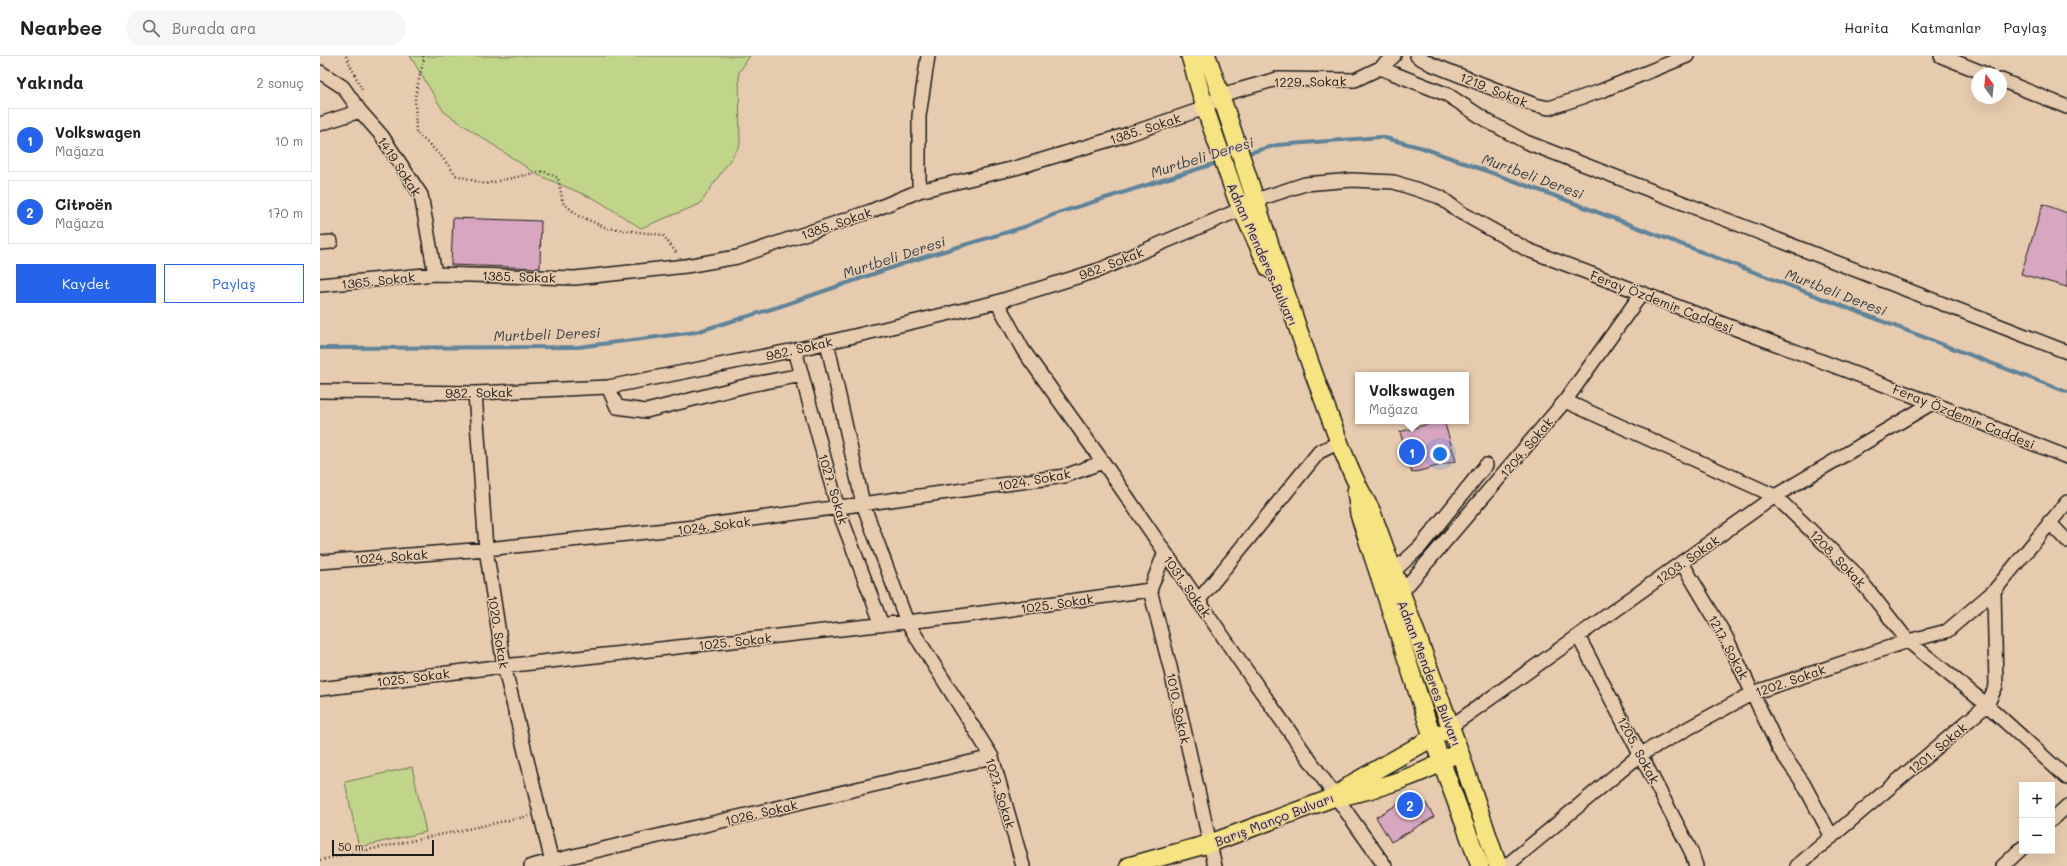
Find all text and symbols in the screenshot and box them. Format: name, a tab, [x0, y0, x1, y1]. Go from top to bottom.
search box	[126, 10, 406, 46]
text: Nearbee	[20, 15, 102, 40]
icon: search	[140, 17, 162, 39]
text: Burada ara	[172, 18, 256, 38]
text: Harita	[1844, 18, 1889, 37]
text: Katmanlar	[1911, 18, 1981, 37]
text: Paylaş	[2003, 18, 2047, 37]
street label: 1219. Sokak	[1458, 68, 1530, 110]
north arrow	[1971, 68, 2007, 104]
text: Yakında	[16, 71, 84, 93]
street label: 1229. Sokak	[1273, 72, 1347, 90]
text: 2 sonuç	[257, 74, 304, 91]
street label: 1385. Sokak	[1107, 108, 1183, 147]
text: Volkswagen	[55, 122, 141, 142]
text: 1	[27, 132, 33, 149]
text: 10 m	[275, 132, 303, 149]
water label: Murtbeli Deresi	[1148, 132, 1257, 182]
street label: 1419 Sokak	[374, 133, 426, 199]
text: Mağaza	[55, 142, 104, 159]
water label: Murtbeli Deresi	[1480, 149, 1587, 203]
street label: Adnan Menderes Bulvarı	[1224, 180, 1302, 328]
text: Citroën	[55, 194, 112, 214]
street label: 1385. Sokak	[798, 203, 874, 243]
text: 2	[26, 204, 34, 221]
text: 170 m	[267, 204, 303, 221]
text: Mağaza	[55, 214, 104, 231]
water label: Murtbeli Deresi	[840, 231, 948, 283]
street label: 982. Sokak	[1076, 243, 1146, 283]
button: Kaydet	[16, 264, 156, 303]
button: Paylaş	[164, 264, 304, 303]
water label: Murtbeli Deresi	[1783, 264, 1890, 320]
street label: 1385. Sokak	[482, 266, 556, 286]
street label: Feray Özdemir Caddesi	[1588, 266, 1736, 336]
street label: 1365. Sokak	[340, 268, 416, 292]
water label: Murtbeli Deresi	[493, 323, 601, 345]
street label: 982. Sokak	[764, 332, 834, 364]
popup	[1355, 372, 1469, 424]
text: Volkswagen	[1369, 380, 1455, 400]
street label: Feray Özdemir Caddesi	[1890, 380, 2038, 452]
street label: 982. Sokak	[445, 383, 513, 401]
text: Mağaza	[1369, 400, 1418, 417]
street label: 1204. Sokak	[1496, 413, 1556, 481]
pin: 1	[1399, 437, 1425, 467]
your location	[1430, 444, 1450, 464]
street label: 1027. Sokak	[815, 451, 853, 527]
street label: 1024. Sokak	[996, 464, 1072, 494]
street label: 1024. Sokak	[676, 512, 752, 538]
street label: 1208. Sokak	[1806, 526, 1870, 591]
street label: 1203. Sokak	[1652, 531, 1722, 587]
street label: 1024. Sokak	[354, 545, 428, 567]
street label: 1031. Sokak	[1160, 552, 1216, 621]
street label: 1025. Sokak	[1019, 589, 1095, 617]
street label: 1020. Sokak	[485, 594, 513, 670]
street label: Adnan Menderes Bulvarı	[1394, 598, 1466, 748]
street label: 1217. Sokak	[1705, 612, 1753, 682]
street label: 1025. Sokak	[698, 629, 773, 653]
street label: 1202. Sokak	[1753, 660, 1827, 700]
street label: 1025. Sokak	[375, 664, 451, 690]
street label: 1010. Sokak	[1163, 671, 1195, 745]
street label: 1205. Sokak	[1614, 714, 1664, 787]
street label: 1201. Sokak	[1904, 718, 1970, 778]
street label: 1027. Sokak	[982, 755, 1020, 831]
map controls	[2019, 782, 2055, 854]
button: +	[2019, 782, 2055, 818]
street label: Barış Manço Bulvarı	[1212, 788, 1336, 850]
pin: 2	[1397, 790, 1423, 820]
street label: 1026. Sokak	[723, 795, 799, 829]
button: −	[2019, 818, 2055, 854]
scale bar	[332, 838, 434, 857]
text: 50 m	[338, 839, 364, 854]

